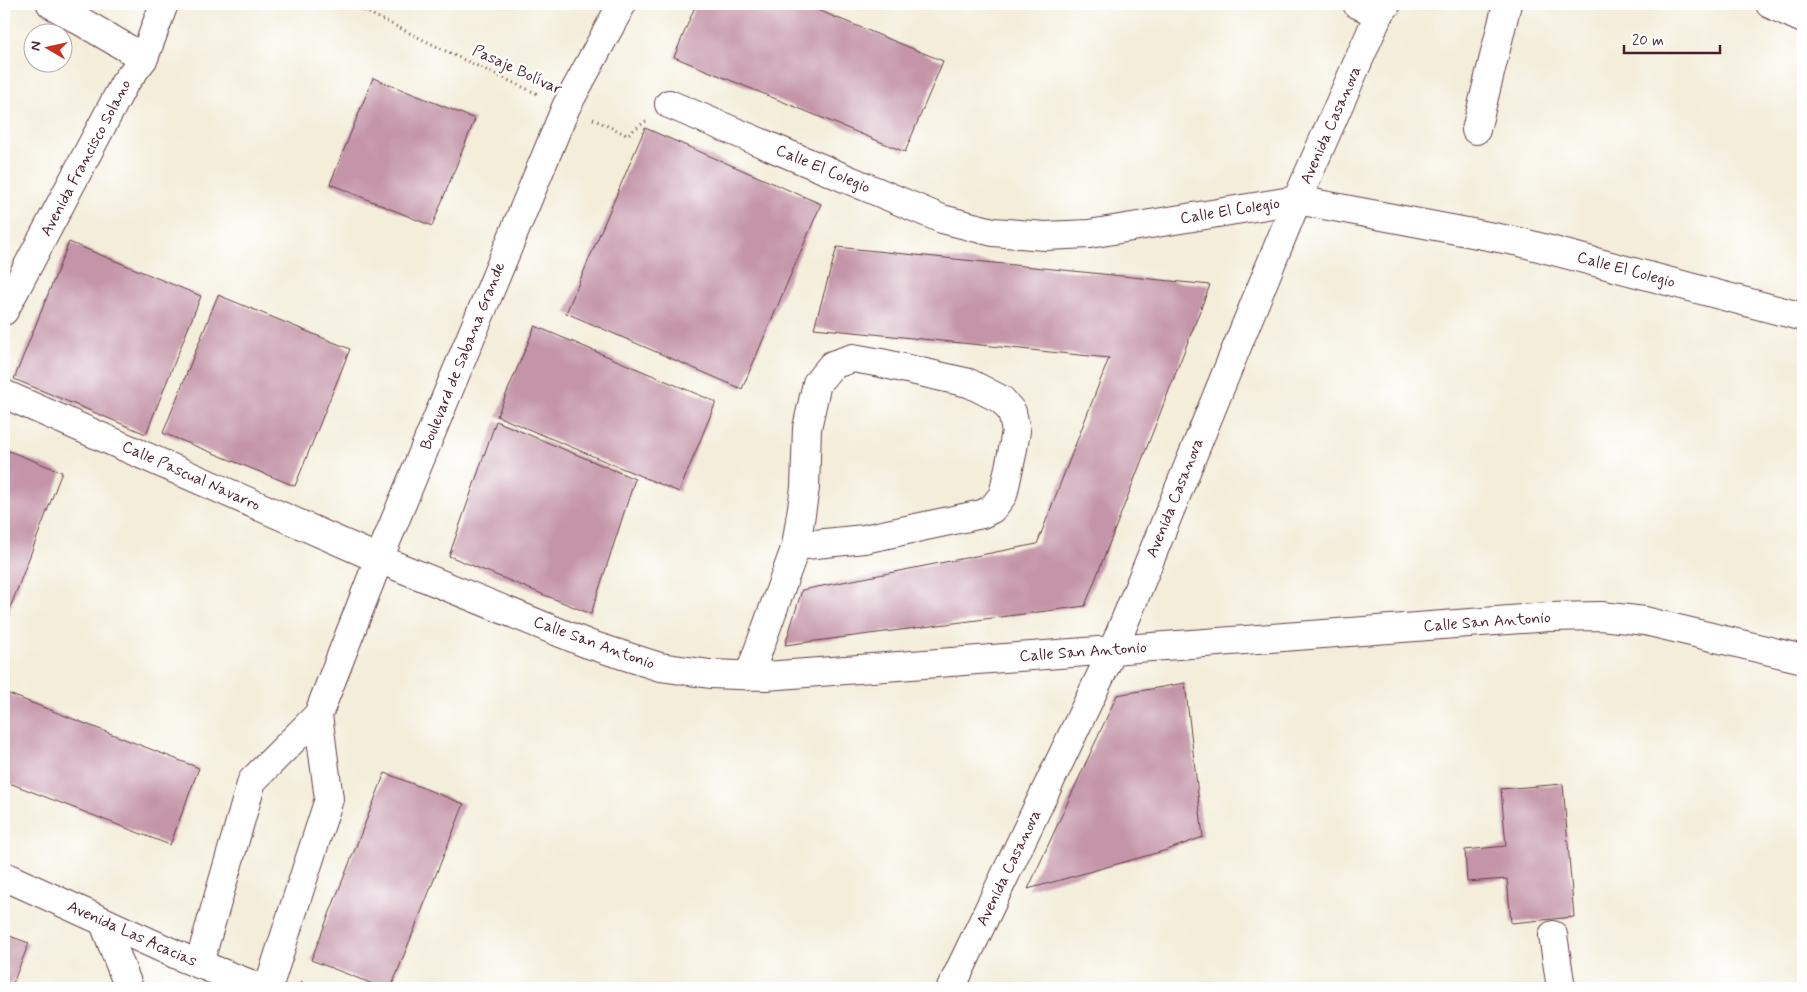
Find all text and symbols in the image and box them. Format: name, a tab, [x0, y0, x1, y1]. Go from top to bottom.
north arrow	[22, 22, 72, 72]
scale bar	[1624, 22, 1721, 54]
text: 20 m	[1632, 31, 1664, 51]
text: N	[27, 40, 46, 52]
street label: Pasaje Bolívar	[469, 40, 565, 100]
street label: Avenida Casanova	[1296, 63, 1366, 187]
street label: Avenida Francisco Solano	[36, 76, 136, 240]
street label: Calle El Colegio	[773, 140, 874, 198]
street label: Calle El Colegio	[1179, 193, 1282, 229]
street label: Calle El Colegio	[1575, 247, 1678, 293]
street label: Boulevard de Sabana Grande	[416, 258, 511, 453]
street label: Avenida Casanova	[1141, 435, 1209, 561]
street label: Calle Pascual Navarro	[118, 436, 264, 516]
street label: Calle San Antonio	[1423, 607, 1552, 637]
street label: Calle San Antonio	[530, 611, 658, 675]
street label: Calle San Antonio	[1019, 637, 1148, 667]
street label: Avenida Casanova	[972, 806, 1046, 930]
street label: Avenida Las Acacias	[64, 896, 200, 972]

